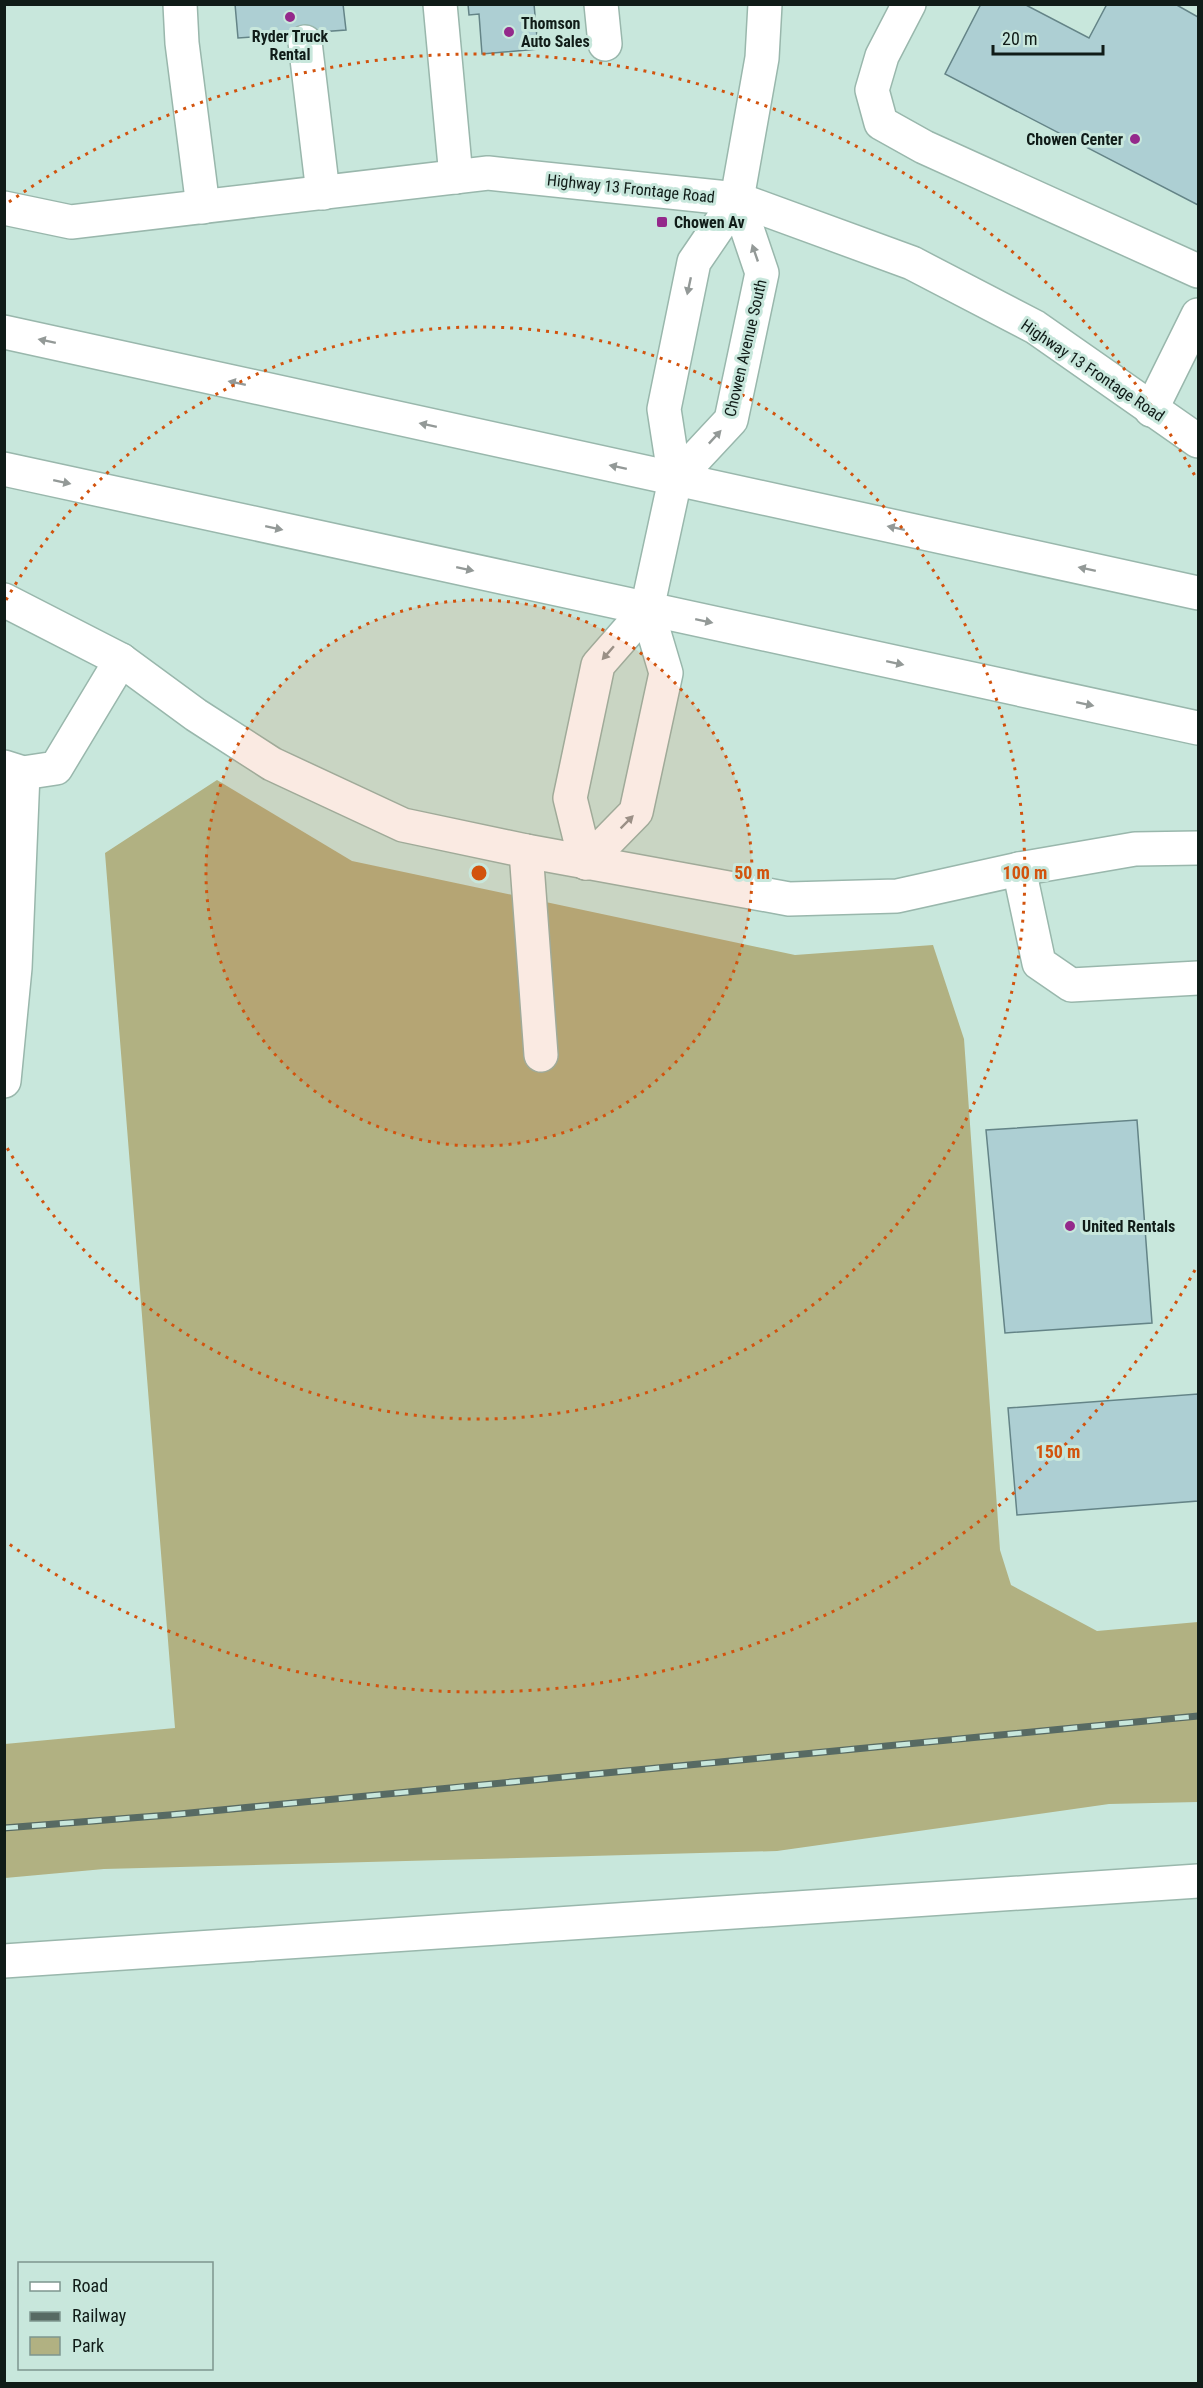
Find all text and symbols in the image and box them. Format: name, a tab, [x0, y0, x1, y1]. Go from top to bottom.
marker: Ryder Truck Rental	[283, 10, 297, 24]
place label: Thomson Auto Sales	[521, 14, 590, 51]
scale bar	[993, 18, 1102, 56]
marker: Thomson Auto Sales	[502, 25, 516, 39]
place label: Ryder Truck Rental	[252, 27, 329, 64]
text: 20 m	[1002, 28, 1037, 49]
place label: Chowen Center	[1026, 130, 1123, 149]
marker: Chowen Center	[1128, 132, 1142, 146]
street label: Highway 13 Frontage Road	[546, 170, 716, 207]
place label: Chowen Av	[674, 213, 745, 232]
marker: Chowen Av	[655, 215, 669, 229]
one-way arrow	[749, 244, 759, 262]
one-way arrow	[684, 277, 694, 296]
street label: Chowen Avenue South	[720, 278, 771, 419]
street label: Highway 13 Frontage Road	[1018, 315, 1168, 425]
one-way arrow	[37, 336, 56, 345]
one-way arrow	[228, 378, 247, 388]
one-way arrow	[419, 420, 437, 430]
one-way arrow	[708, 430, 721, 445]
one-way arrow	[609, 462, 628, 472]
one-way arrow	[52, 477, 71, 487]
one-way arrow	[265, 523, 284, 533]
one-way arrow	[886, 523, 905, 532]
one-way arrow	[1077, 564, 1096, 573]
one-way arrow	[456, 565, 474, 575]
one-way arrow	[695, 617, 713, 627]
one-way arrow	[602, 645, 615, 660]
one-way arrow	[885, 658, 904, 668]
one-way arrow	[1076, 700, 1095, 709]
one-way arrow	[620, 814, 634, 829]
text: 50 m	[734, 862, 770, 883]
text: 100 m	[1003, 862, 1047, 883]
centre of rings	[469, 863, 489, 883]
place label: United Rentals	[1082, 1217, 1175, 1236]
marker: United Rentals	[1063, 1219, 1077, 1233]
text: 150 m	[1036, 1441, 1080, 1462]
legend	[18, 2262, 213, 2370]
text: Road	[72, 2275, 108, 2296]
text: Railway	[72, 2305, 127, 2326]
text: Park	[72, 2335, 104, 2356]

